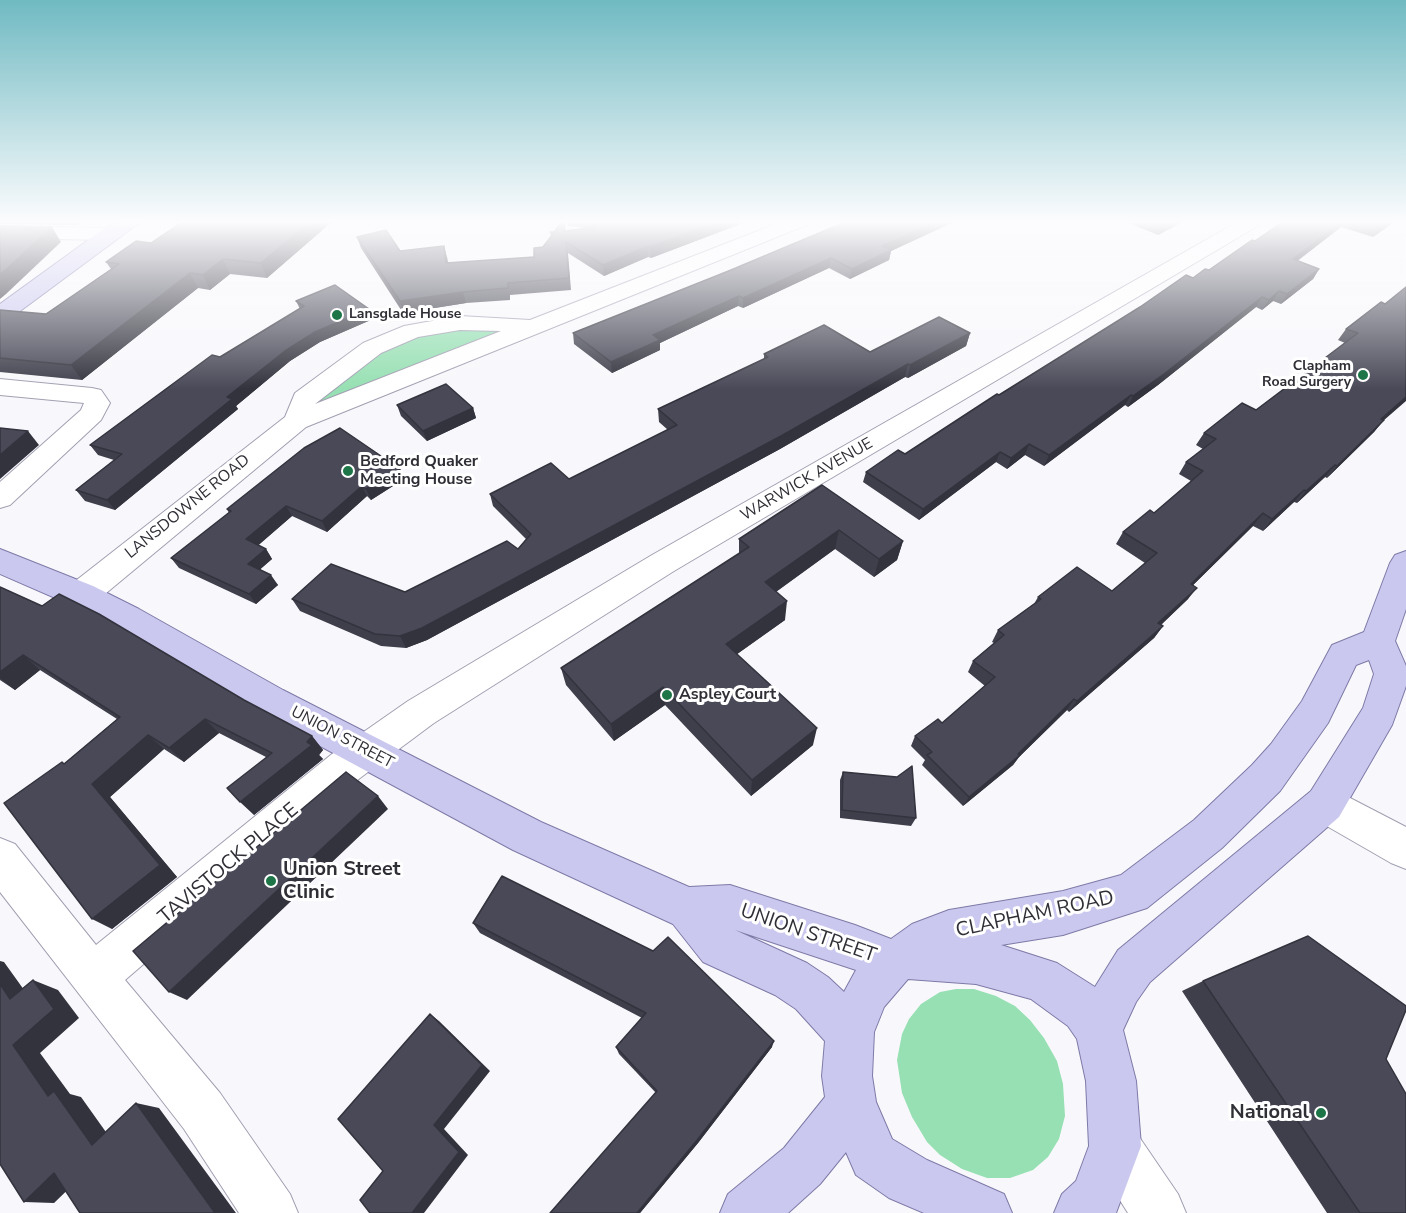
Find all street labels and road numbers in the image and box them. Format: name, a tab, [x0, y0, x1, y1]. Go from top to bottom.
street label: WARWICK AVENUE	[737, 434, 877, 526]
street label: LANSDOWNE ROAD	[122, 451, 254, 563]
street label: UNION STREET	[287, 703, 397, 773]
street label: TAVISTOCK PLACE	[154, 799, 304, 929]
street label: CLAPHAM ROAD	[954, 887, 1116, 943]
street label: UNION STREET	[737, 899, 879, 969]

